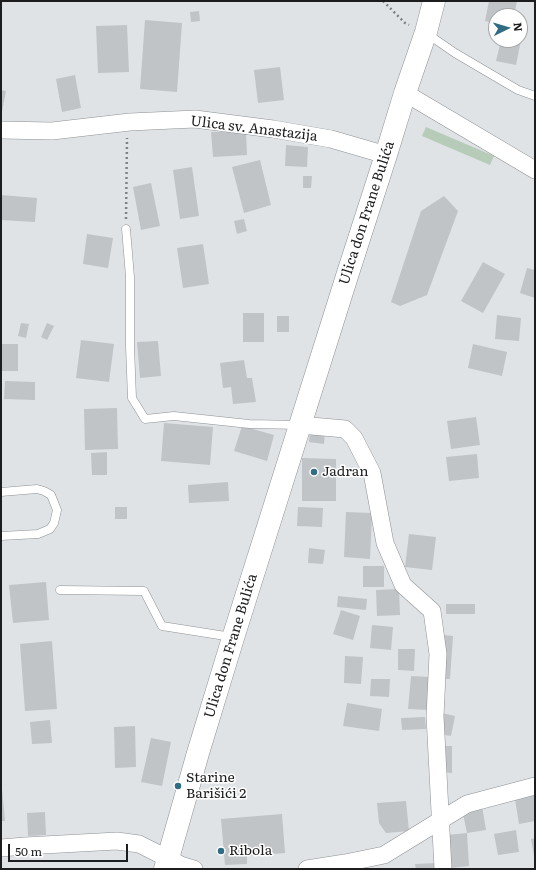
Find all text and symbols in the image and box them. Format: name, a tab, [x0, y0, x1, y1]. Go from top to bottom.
north arrow	[488, 8, 528, 48]
text: N	[511, 22, 527, 32]
street label: Ulica sv. Anastazija	[190, 113, 318, 145]
street label: Ulica don Frane Bulića	[336, 139, 398, 287]
place label: Jadran	[322, 464, 368, 480]
marker: Jadran	[309, 467, 319, 477]
street label: Ulica don Frane Bulića	[201, 572, 261, 720]
place label: Starine Barišići 2	[186, 770, 246, 802]
marker: Starine Barišići 2	[173, 781, 183, 791]
scale bar	[10, 836, 130, 862]
text: 50 m	[15, 842, 42, 860]
place label: Ribola	[229, 843, 272, 859]
marker: Ribola	[216, 846, 226, 856]

